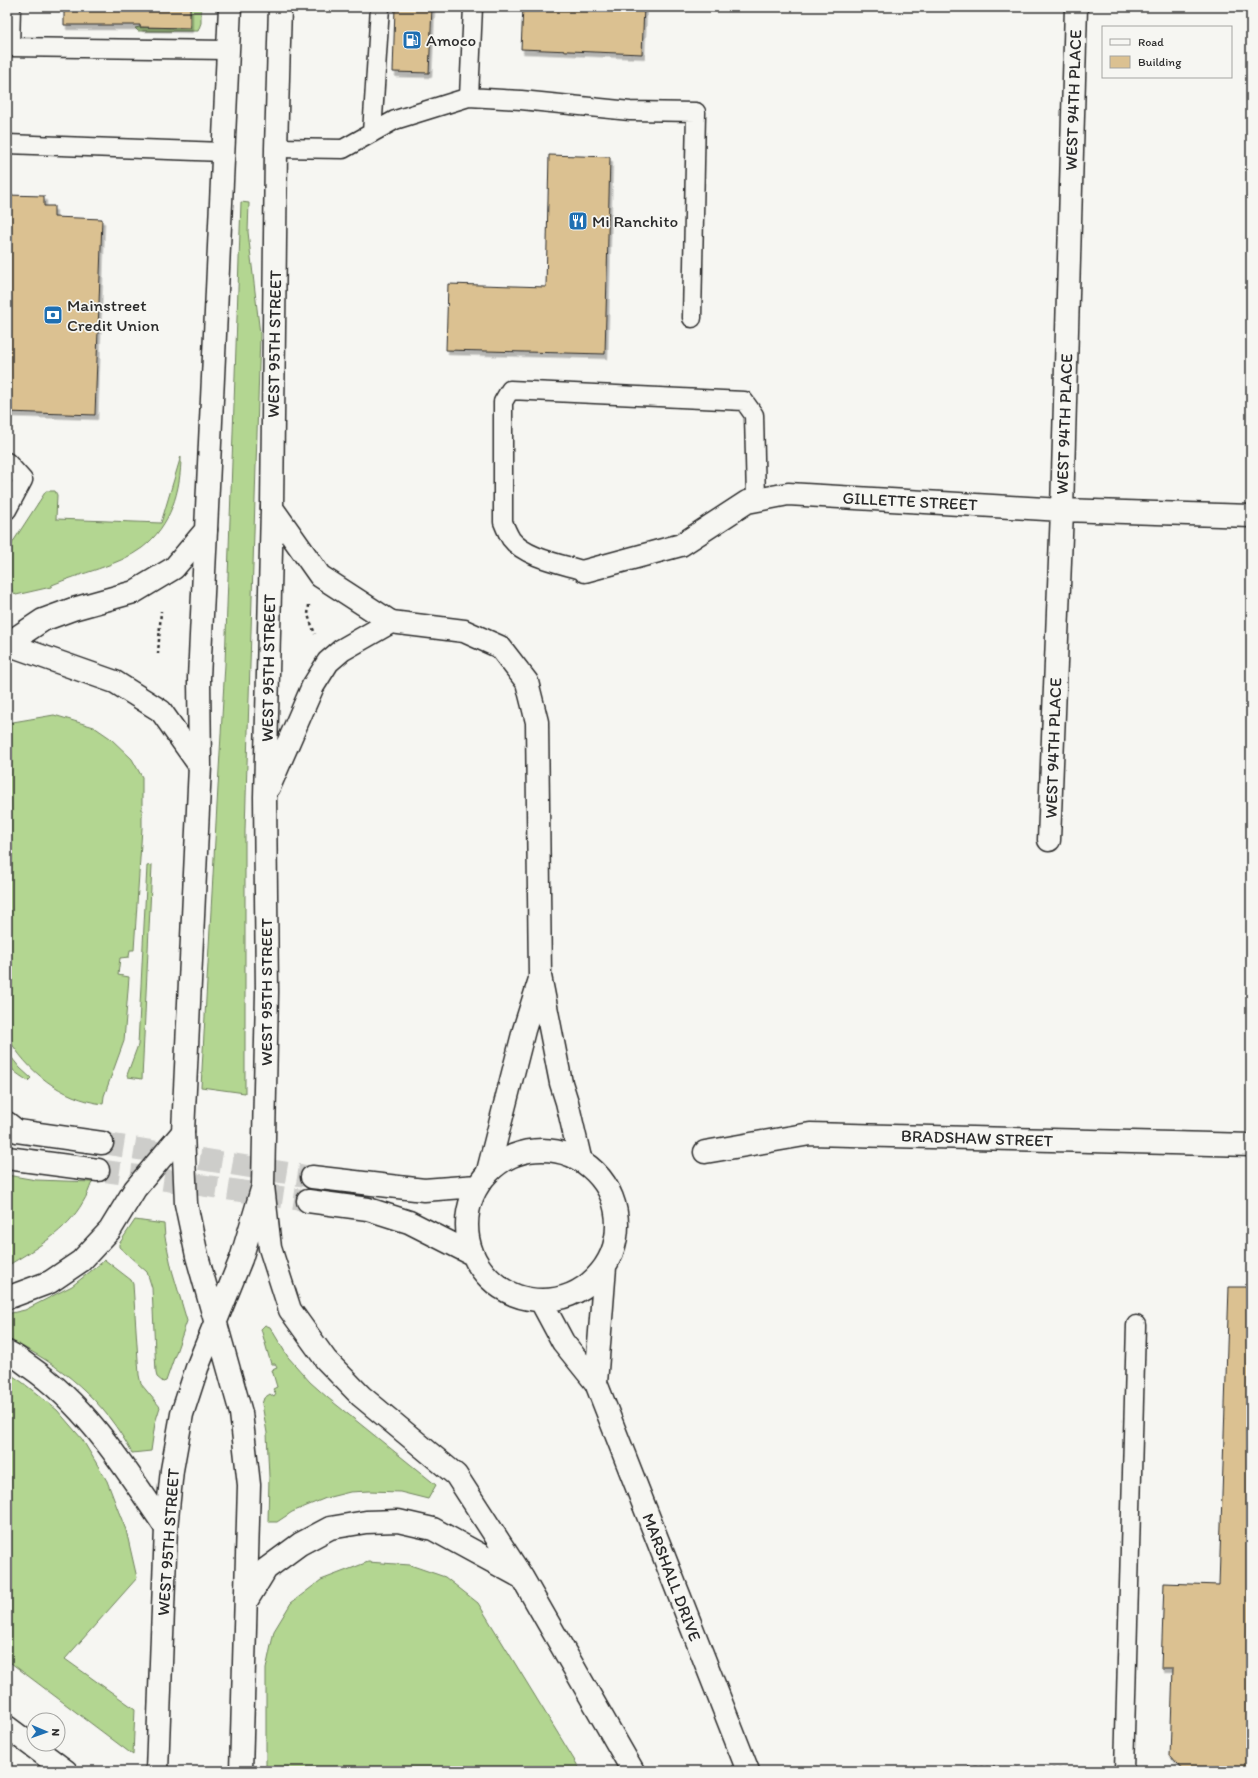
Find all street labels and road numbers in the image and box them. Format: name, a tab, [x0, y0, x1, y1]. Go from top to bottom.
street label: WEST 94TH PLACE	[1061, 29, 1085, 171]
street label: WEST 95TH STREET	[263, 269, 285, 418]
street label: WEST 94TH PLACE	[1052, 353, 1076, 495]
street label: GILLETTE STREET	[842, 487, 978, 515]
street label: WEST 95TH STREET	[257, 593, 279, 742]
street label: WEST 94TH PLACE	[1041, 677, 1065, 819]
street label: WEST 95TH STREET	[256, 918, 276, 1066]
street label: BRADSHAW STREET	[901, 1125, 1054, 1151]
street label: WEST 95TH STREET	[153, 1467, 183, 1616]
street label: MARSHALL DRIVE	[638, 1510, 706, 1644]

